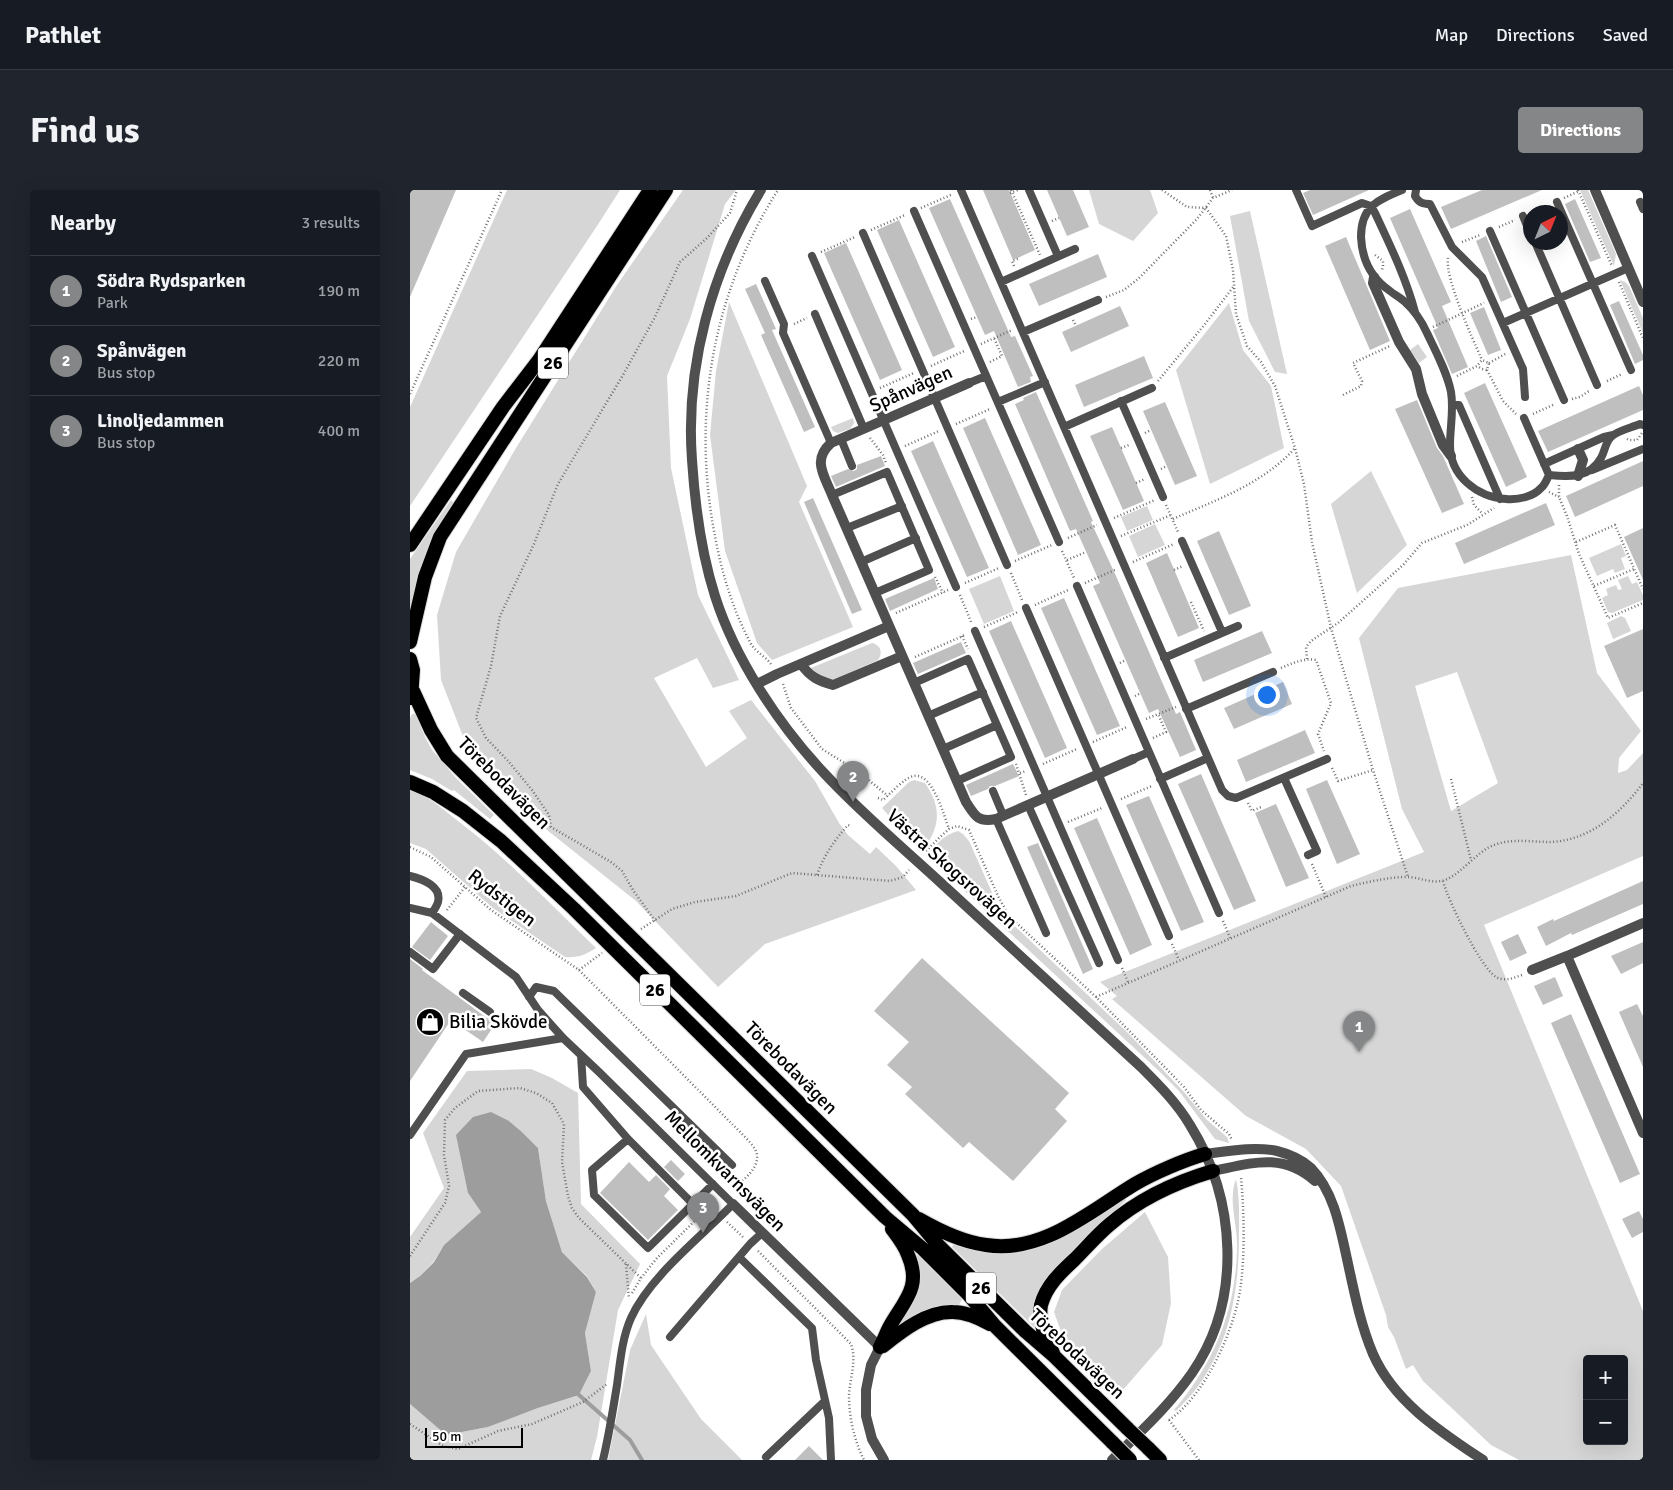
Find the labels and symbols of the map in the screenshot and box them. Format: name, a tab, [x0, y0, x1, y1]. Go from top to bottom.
north arrow	[1523, 205, 1568, 250]
road number: 26	[538, 348, 568, 378]
street label: Spånvägen	[866, 360, 956, 418]
your location	[1254, 682, 1280, 708]
street label: Törebodavägen	[452, 731, 556, 835]
pin: 2	[837, 761, 869, 802]
street label: Västra Skogsrovägen	[882, 804, 1022, 934]
street label: Rydstigen	[463, 864, 541, 932]
road number: 26	[640, 974, 670, 1006]
shop icon: Bilia Skövde	[415, 1007, 445, 1037]
place label: Bilia Skövde	[449, 1010, 548, 1034]
pin: 1	[1343, 1011, 1375, 1052]
street label: Törebodavägen	[739, 1016, 843, 1120]
street label: Mellomkvarnsvägen	[659, 1105, 791, 1237]
pin: 3	[687, 1192, 719, 1233]
road number: 26	[966, 1272, 996, 1304]
street label: Törebodavägen	[1024, 1304, 1130, 1404]
scale bar	[425, 1425, 522, 1448]

